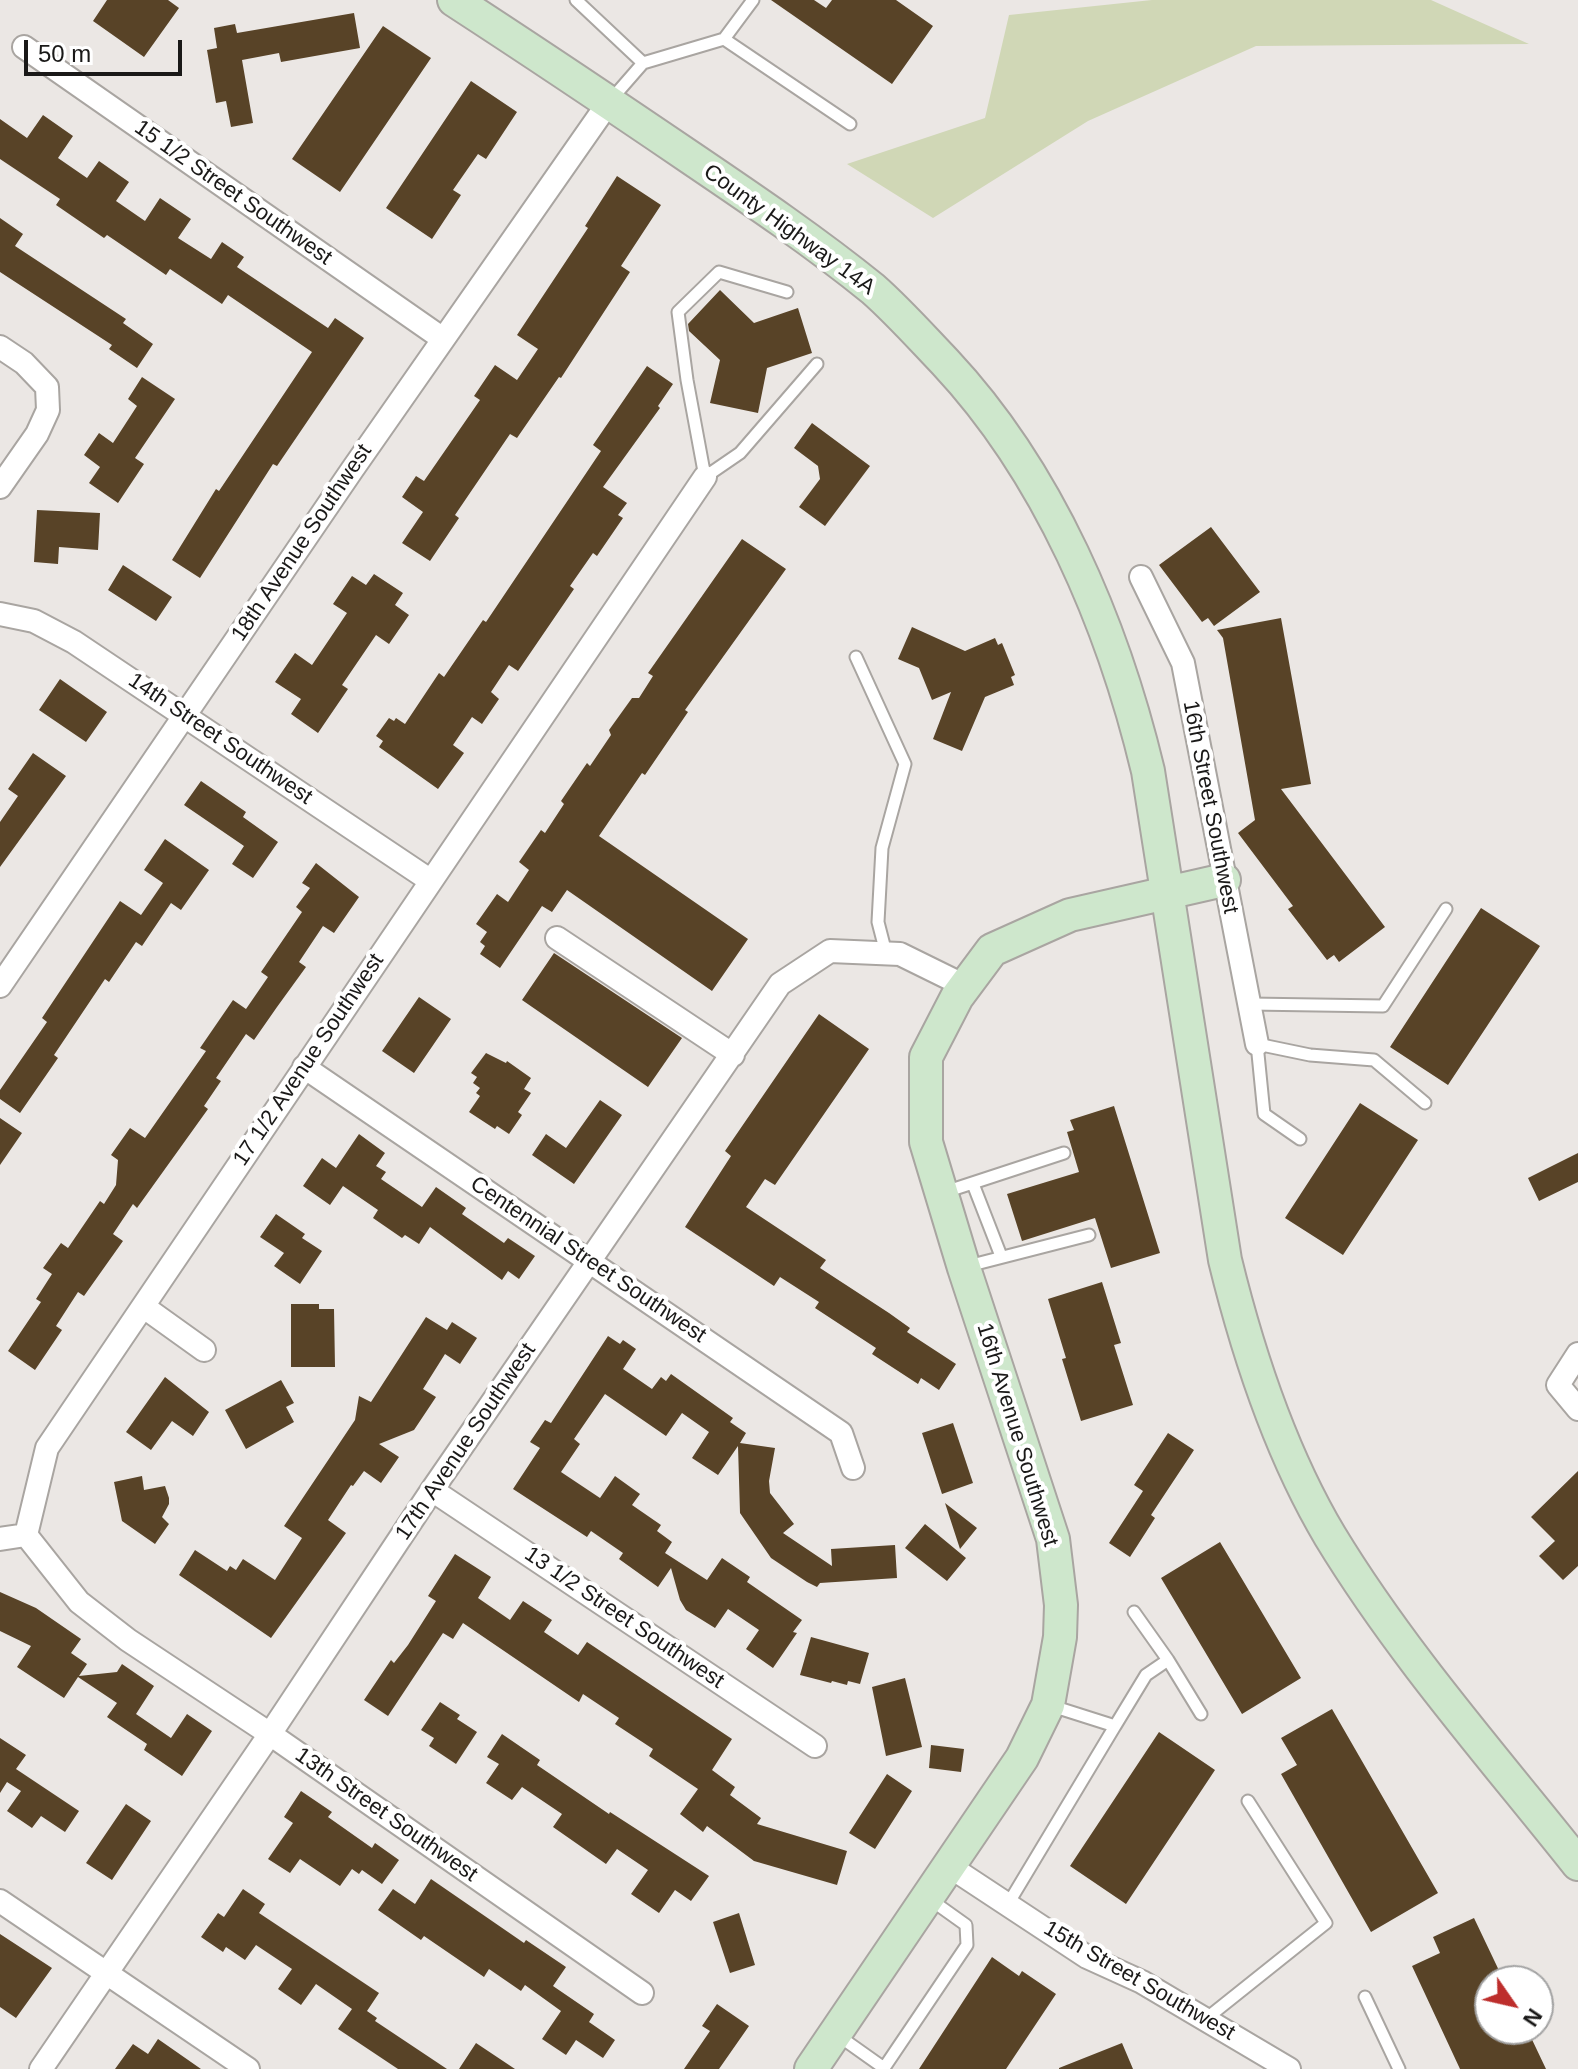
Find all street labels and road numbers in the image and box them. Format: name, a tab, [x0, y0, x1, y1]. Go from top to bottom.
street label: 15 1/2 Street Southwest	[129, 115, 337, 271]
street label: County Highway 14A	[698, 159, 880, 301]
street label: 18th Avenue Southwest	[226, 439, 378, 647]
street label: 14th Street Southwest	[123, 668, 317, 810]
street label: 16th Street Southwest	[1176, 698, 1244, 916]
street label: 17 1/2 Avenue Southwest	[228, 949, 390, 1171]
street label: Centennial Street Southwest	[465, 1171, 711, 1349]
street label: 16th Avenue Southwest	[970, 1320, 1064, 1550]
street label: 17th Avenue Southwest	[390, 1338, 542, 1546]
street label: 13 1/2 Street Southwest	[519, 1541, 729, 1695]
street label: 13th Street Southwest	[290, 1742, 482, 1888]
street label: 15th Street Southwest	[1039, 1915, 1239, 2047]

